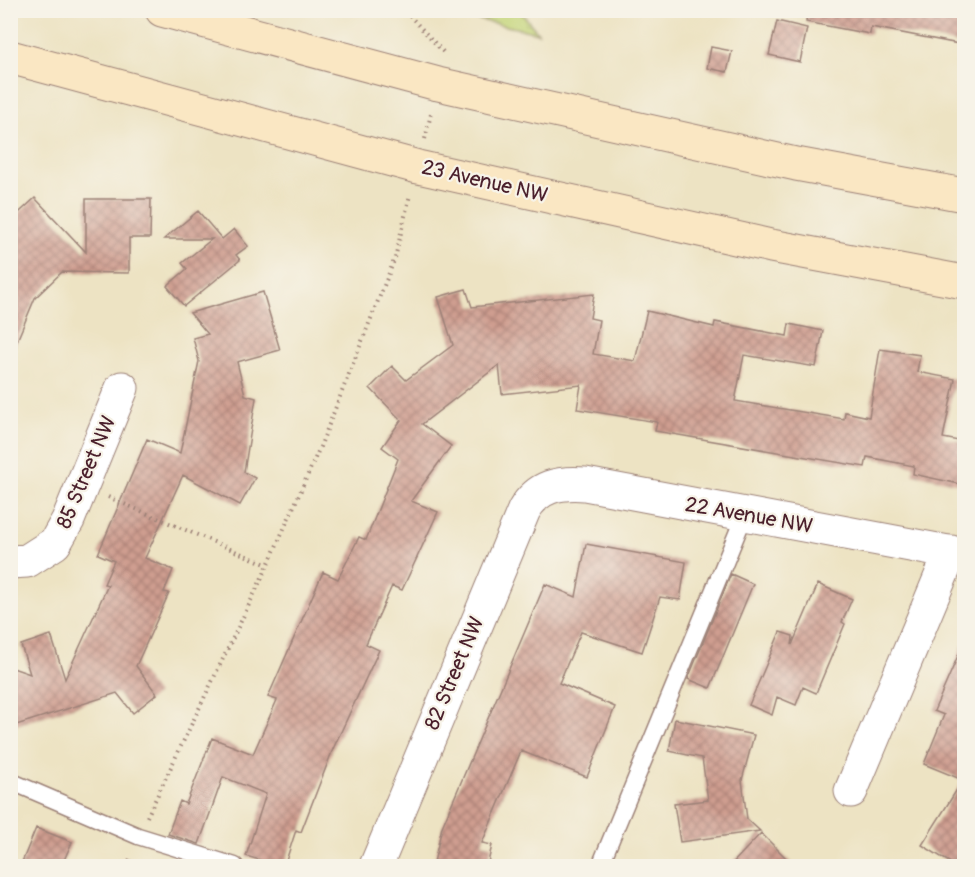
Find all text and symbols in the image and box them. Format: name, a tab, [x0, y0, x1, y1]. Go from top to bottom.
street label: 23 Avenue NW	[419, 154, 551, 209]
street label: 85 Street NW	[51, 412, 122, 533]
street label: 22 Avenue NW	[683, 491, 815, 540]
street label: 82 Street NW	[418, 612, 490, 734]

